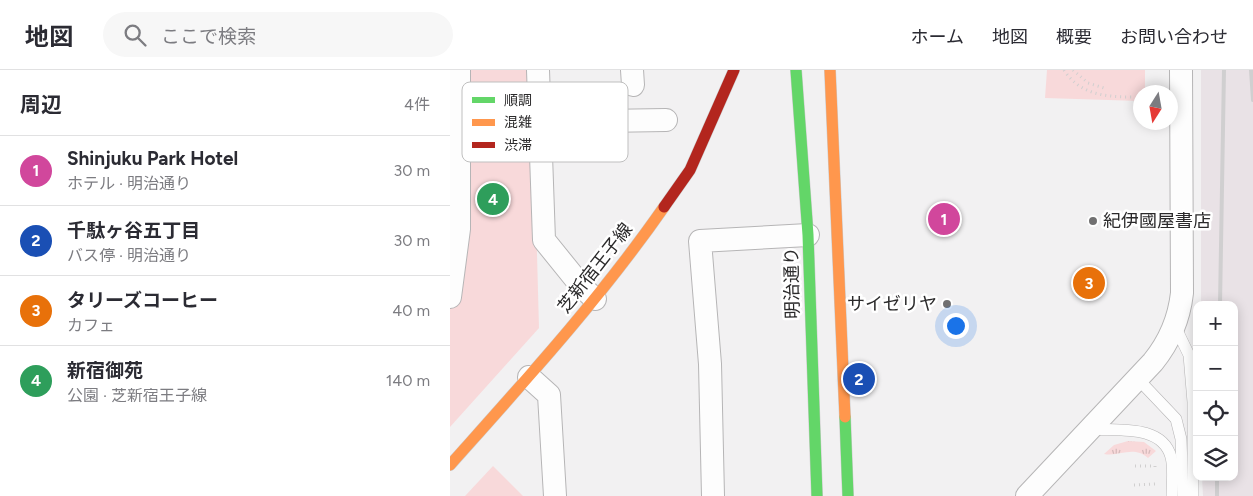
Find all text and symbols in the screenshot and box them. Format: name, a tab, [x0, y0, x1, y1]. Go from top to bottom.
search box	[103, 12, 453, 57]
icon: search	[121, 21, 149, 49]
text: 地図	[25, 22, 73, 51]
text: ここで検索	[161, 25, 256, 48]
text: ホーム	[911, 26, 964, 48]
text: 地図	[992, 26, 1028, 48]
text: 概要	[1056, 26, 1092, 48]
text: お問い合わせ	[1120, 26, 1228, 48]
legend	[462, 82, 628, 162]
north arrow	[1133, 85, 1178, 130]
text: 周辺	[20, 92, 62, 117]
text: 順調	[504, 92, 532, 109]
text: 4件	[404, 95, 430, 114]
text: 混雑	[504, 114, 532, 131]
text: 渋滞	[504, 137, 532, 154]
text: Shinjuku Park Hotel	[67, 147, 238, 170]
text: 1	[33, 161, 39, 180]
text: 30 m	[393, 161, 430, 180]
text: ホテル · 明治通り	[67, 174, 191, 193]
pin: 4	[477, 180, 509, 218]
pin: 1	[928, 200, 960, 238]
place label: 紀伊國屋書店	[1103, 210, 1211, 232]
marker: 紀伊國屋書店	[1087, 215, 1099, 227]
text: 千駄ヶ谷五丁目	[67, 219, 200, 242]
street label: 芝新宿王子線	[553, 219, 637, 317]
text: 2	[31, 231, 41, 250]
text: 30 m	[393, 231, 430, 250]
text: バス停 · 明治通り	[67, 246, 191, 265]
street label: 明治通り	[780, 247, 804, 319]
pin: 3	[1073, 264, 1105, 302]
text: タリーズコーヒー	[67, 289, 218, 312]
place label: サイゼリヤ	[847, 293, 937, 315]
marker: サイゼリヤ	[941, 298, 953, 310]
text: 3	[32, 301, 40, 320]
text: 40 m	[392, 301, 430, 320]
map controls	[1193, 301, 1238, 481]
button: +	[1193, 301, 1238, 346]
your location	[943, 313, 969, 339]
text: カフェ	[67, 316, 115, 335]
button: −	[1193, 346, 1238, 391]
text: 新宿御苑	[67, 359, 143, 382]
pin: 2	[843, 360, 875, 398]
text: 4	[31, 371, 41, 390]
text: 140 m	[386, 371, 430, 390]
text: 公園 · 芝新宿王子線	[67, 386, 207, 405]
button: locate	[1193, 391, 1238, 436]
button: layers	[1193, 436, 1238, 481]

